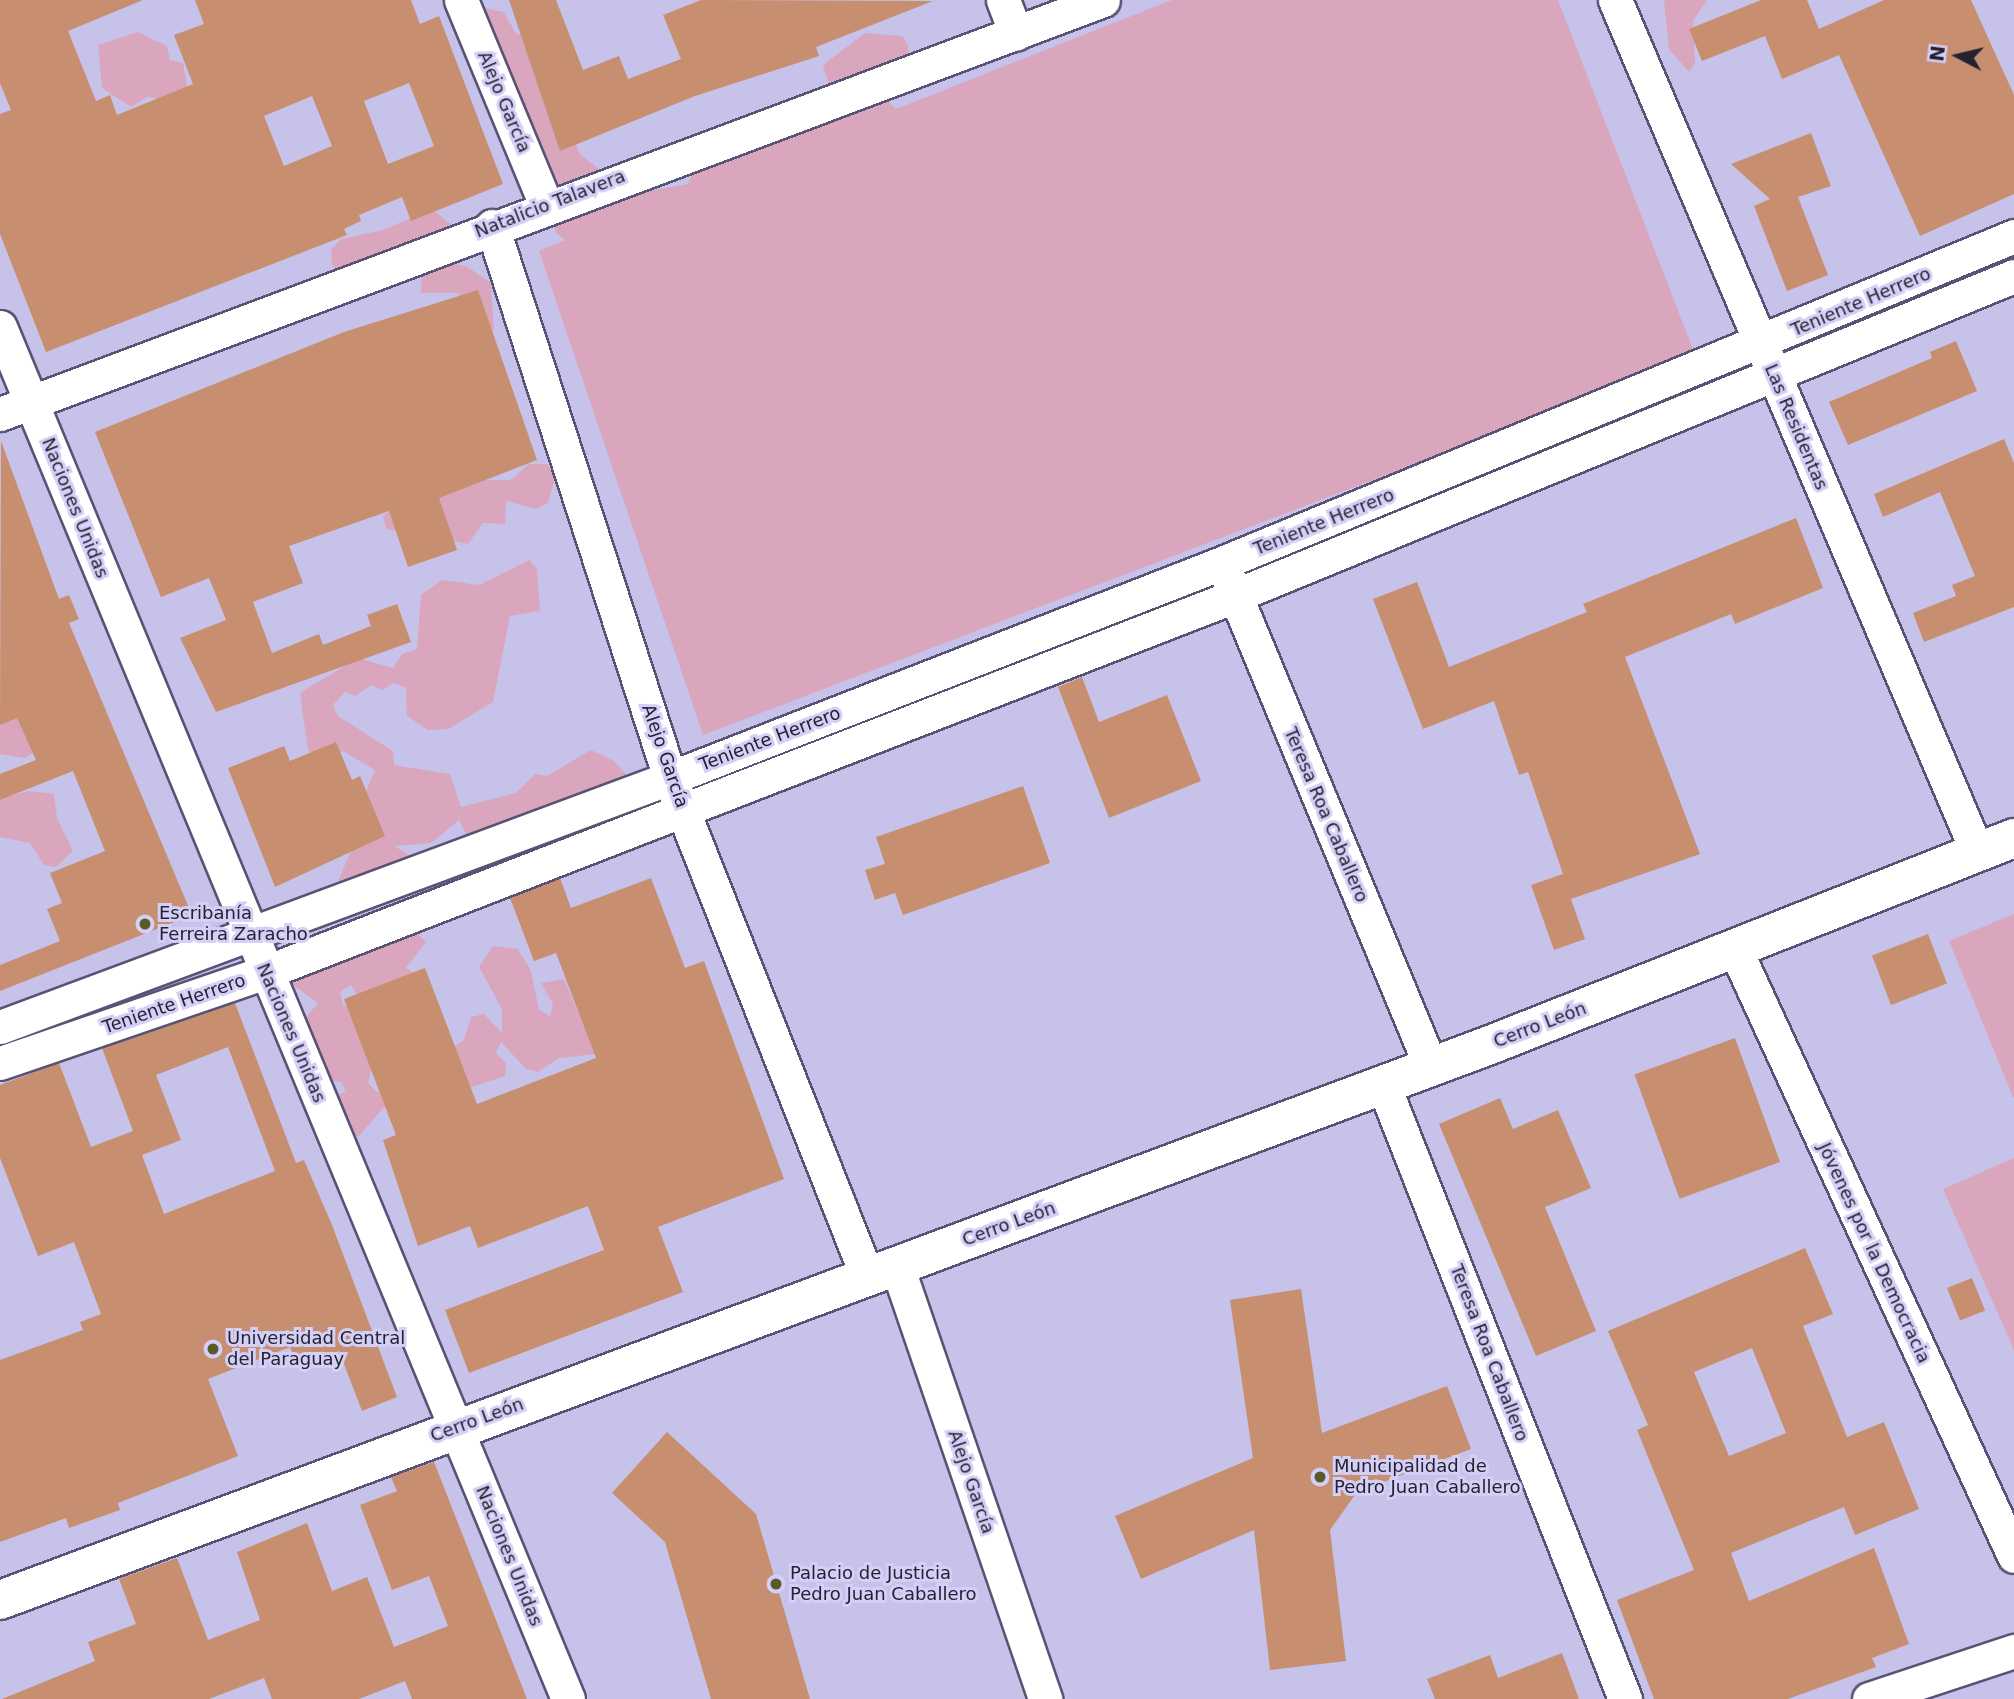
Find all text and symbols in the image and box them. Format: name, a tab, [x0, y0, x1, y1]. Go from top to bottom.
north arrow	[1923, 21, 1993, 91]
text: N	[1925, 44, 1949, 63]
street label: Alejo García	[473, 48, 535, 156]
street label: Natalicio Talavera	[472, 165, 628, 243]
street label: Teniente Herrero	[1788, 263, 1934, 341]
street label: Las Residentas	[1760, 361, 1832, 493]
street label: Naciones Unidas	[37, 435, 113, 581]
street label: Teniente Herrero	[1251, 484, 1397, 560]
street label: Alejo García	[637, 701, 693, 811]
street label: Teniente Herrero	[696, 702, 844, 776]
street label: Teresa Roa Caballero	[1279, 724, 1373, 906]
place label: Escribanía Ferreira Zaracho	[159, 903, 308, 946]
marker: Escribanía Ferreira Zaracho	[137, 916, 153, 932]
street label: Naciones Unidas	[252, 960, 330, 1106]
street label: Teniente Herrero	[100, 969, 248, 1039]
street label: Cerro León	[1491, 997, 1589, 1053]
street label: Jóvenes por la Democracia	[1813, 1139, 1935, 1367]
street label: Cerro León	[959, 1197, 1059, 1251]
street label: Teresa Roa Caballero	[1445, 1261, 1533, 1445]
place label: Universidad Central del Paraguay	[227, 1328, 405, 1370]
marker: Universidad Central del Paraguay	[205, 1341, 221, 1357]
street label: Cerro León	[427, 1393, 527, 1447]
street label: Alejo García	[943, 1427, 999, 1537]
place label: Municipalidad de Pedro Juan Caballero	[1334, 1456, 1520, 1498]
marker: Municipalidad de Pedro Juan Caballero	[1312, 1469, 1328, 1485]
street label: Naciones Unidas	[471, 1483, 547, 1629]
place label: Palacio de Justicia Pedro Juan Caballero	[790, 1563, 976, 1606]
marker: Palacio de Justicia Pedro Juan Caballero	[768, 1576, 784, 1592]

